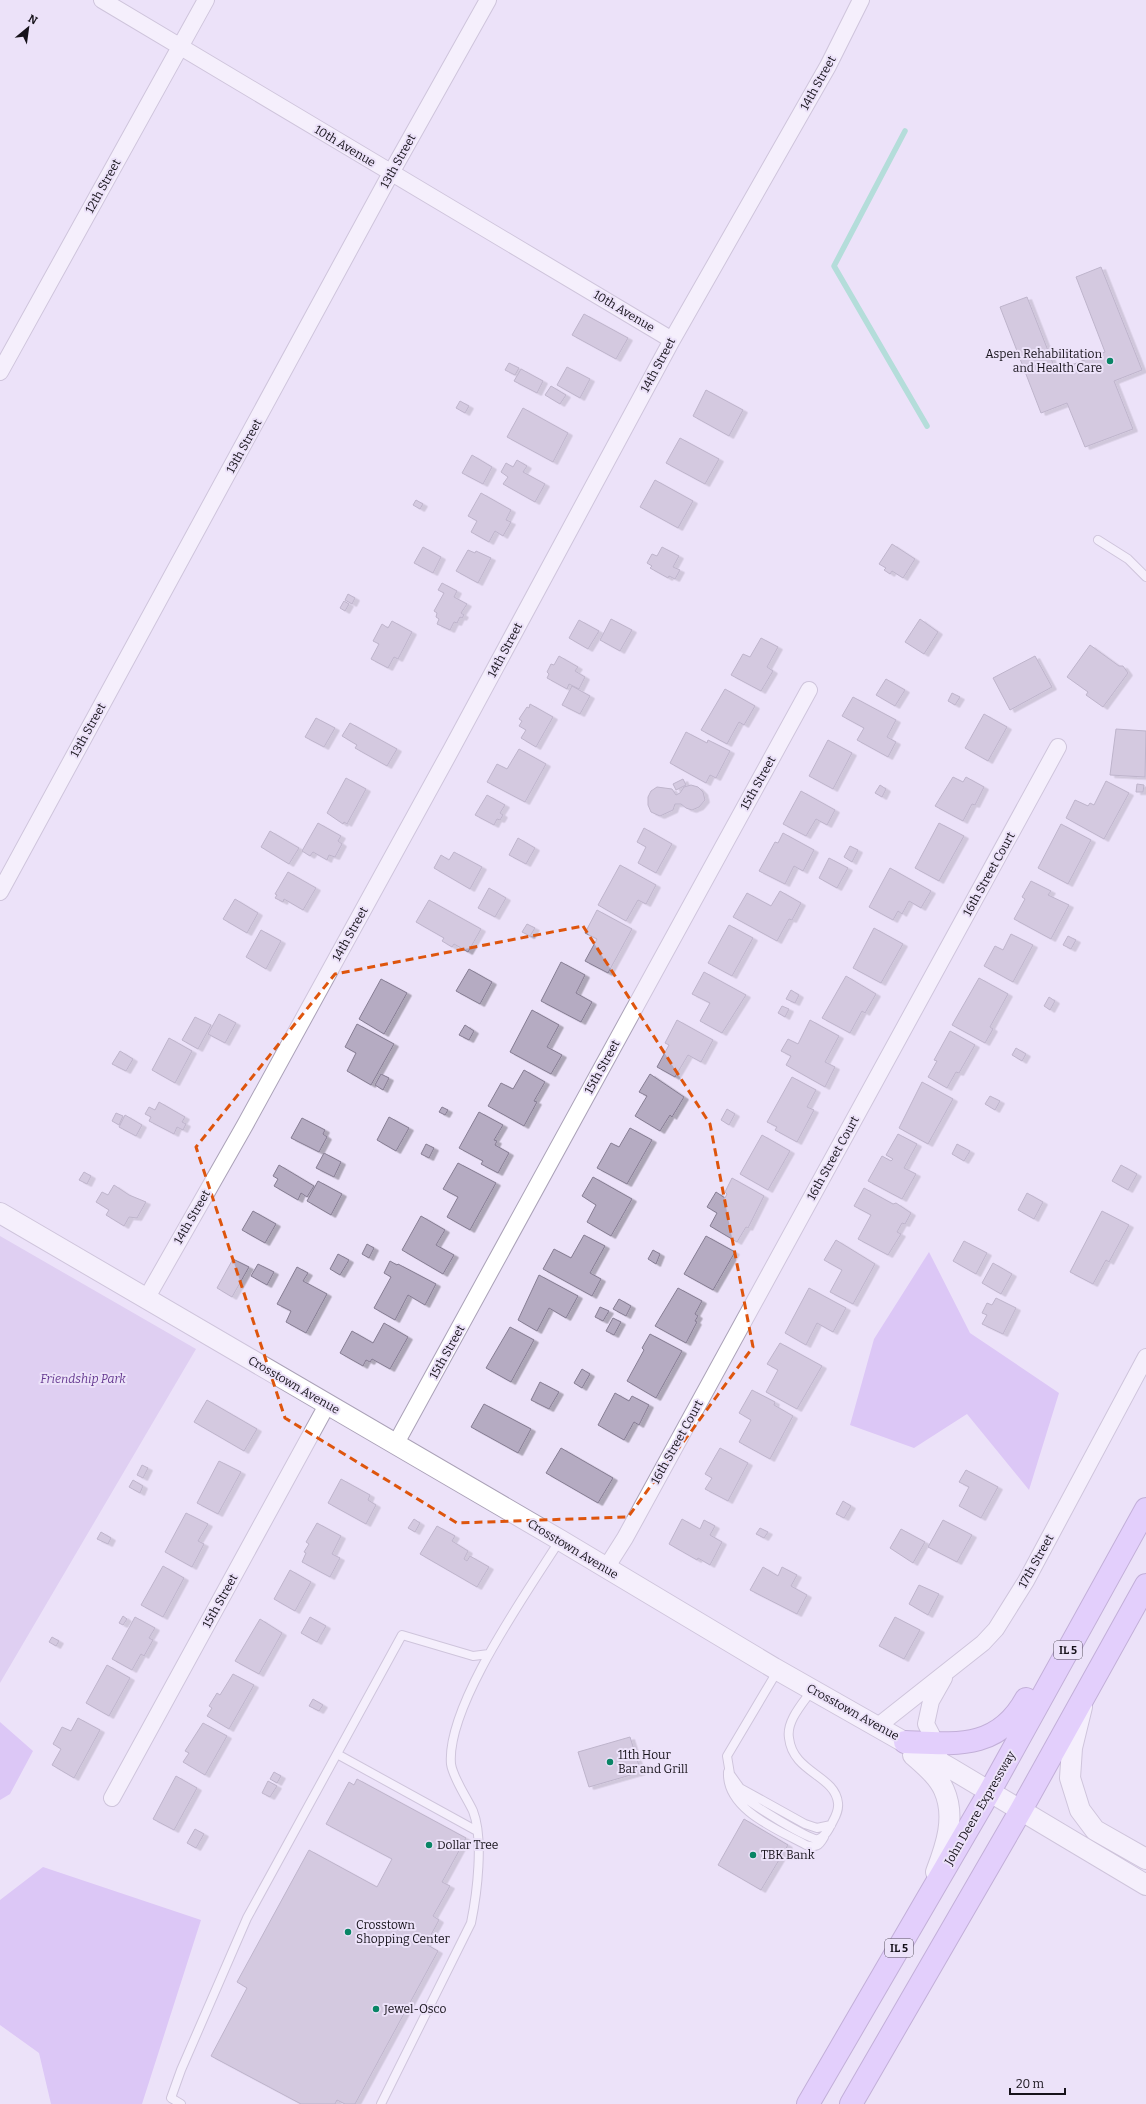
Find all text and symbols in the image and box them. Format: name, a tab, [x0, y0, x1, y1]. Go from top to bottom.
north arrow	[8, 8, 48, 48]
text: N	[26, 12, 40, 28]
street label: 14th Street	[797, 53, 839, 113]
street label: 10th Avenue	[312, 122, 378, 170]
street label: 13th Street	[377, 131, 419, 190]
street label: 12th Street	[82, 156, 124, 215]
street label: 10th Avenue	[591, 287, 657, 335]
street label: 14th Street	[638, 335, 679, 395]
place label: Aspen Rehabilitation and Health Care	[985, 347, 1102, 375]
marker: Aspen Rehabilitation and Health Care	[1105, 356, 1115, 366]
street label: 13th Street	[223, 416, 265, 475]
street label: 14th Street	[485, 620, 526, 680]
street label: 13th Street	[67, 700, 109, 759]
street label: 15th Street	[738, 753, 779, 812]
street label: 16th Street Court	[960, 829, 1018, 918]
street label: 14th Street	[329, 904, 371, 964]
street label: 15th Street	[582, 1037, 623, 1096]
street label: 16th Street Court	[804, 1113, 862, 1202]
street label: 14th Street	[171, 1187, 213, 1246]
street label: 15th Street	[427, 1322, 468, 1381]
street label: Crosstown Avenue	[246, 1353, 342, 1417]
park label: Friendship Park	[40, 1372, 126, 1386]
street label: 16th Street Court	[648, 1397, 706, 1486]
street label: Crosstown Avenue	[525, 1516, 621, 1582]
street label: 17th Street	[1016, 1531, 1057, 1590]
street label: 15th Street	[200, 1571, 241, 1630]
road number: IL 5	[1054, 1641, 1082, 1659]
street label: Crosstown Avenue	[804, 1681, 902, 1743]
place label: 11th Hour Bar and Grill	[618, 1748, 688, 1776]
street label: John Deere Expressway	[941, 1748, 1019, 1868]
marker: 11th Hour Bar and Grill	[605, 1757, 615, 1767]
place label: Dollar Tree	[437, 1838, 498, 1852]
marker: Dollar Tree	[424, 1840, 434, 1850]
place label: TBK Bank	[761, 1848, 815, 1862]
marker: TBK Bank	[748, 1850, 758, 1860]
place label: Crosstown Shopping Center	[356, 1918, 450, 1946]
marker: Crosstown Shopping Center	[343, 1927, 353, 1937]
road number: IL 5	[885, 1939, 913, 1957]
place label: Jewel-Osco	[383, 2002, 447, 2016]
marker: Jewel-Osco	[371, 2004, 381, 2014]
scale bar	[1010, 2070, 1065, 2096]
text: 20 m	[1016, 2077, 1045, 2091]

